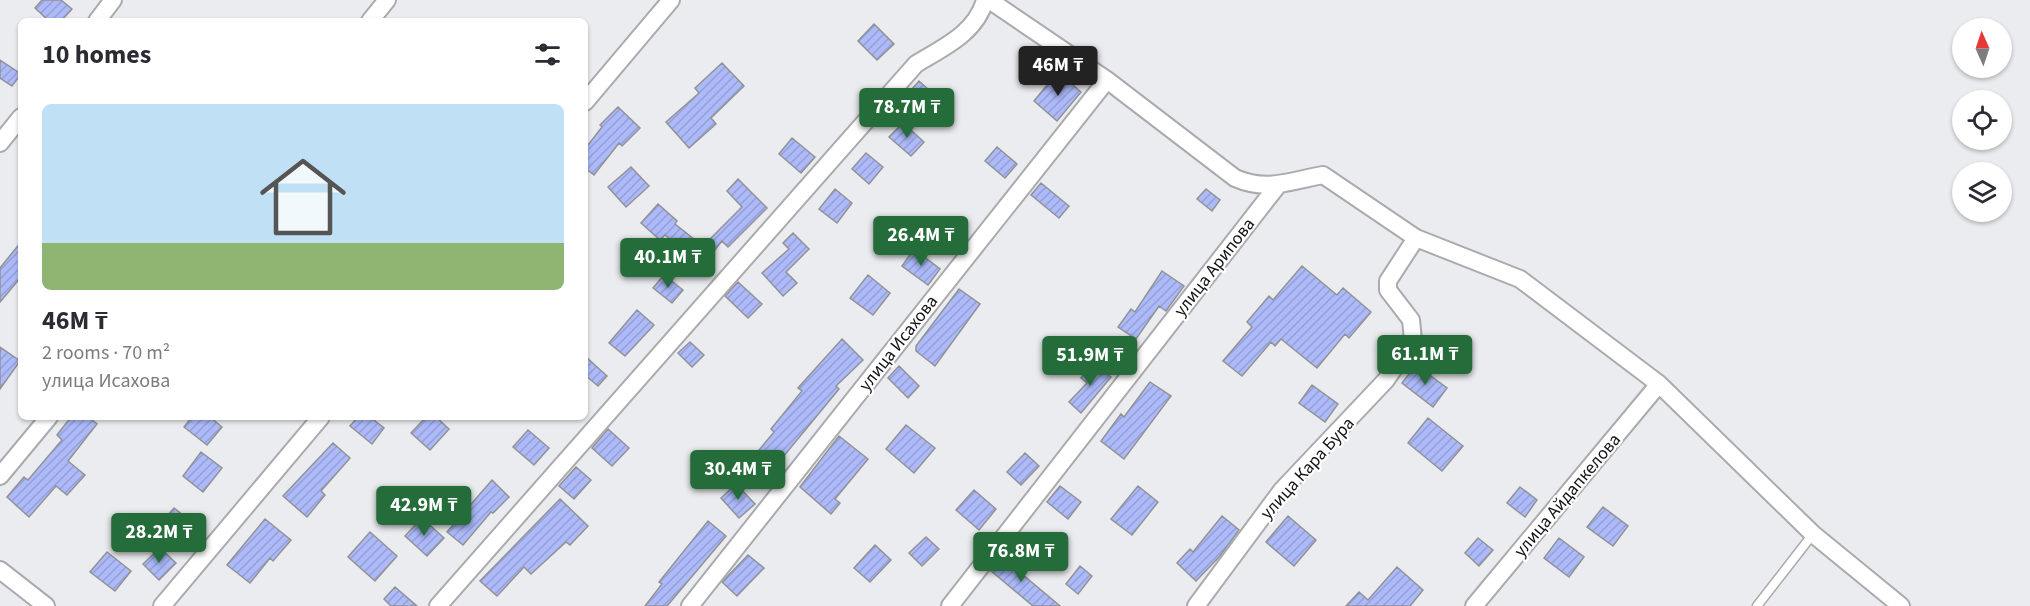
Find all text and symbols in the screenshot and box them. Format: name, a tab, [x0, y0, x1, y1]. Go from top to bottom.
north arrow	[1952, 18, 2012, 78]
map controls	[1952, 18, 2012, 222]
text: 10 homes	[42, 36, 151, 73]
icon: filters	[531, 38, 564, 71]
pin: 46M ₸	[1016, 46, 1100, 97]
text: 46M ₸	[1033, 51, 1083, 79]
pin: 78.7M ₸	[852, 88, 962, 139]
button: locate	[1952, 90, 2012, 150]
text: 78.7M ₸	[873, 93, 941, 121]
icon: home	[249, 143, 357, 251]
button: layers	[1952, 162, 2012, 222]
street label: улица Арипова	[1168, 213, 1261, 322]
pin: 26.4M ₸	[866, 216, 976, 267]
text: 26.4M ₸	[887, 221, 955, 249]
pin: 40.1M ₸	[613, 238, 723, 289]
text: 40.1M ₸	[634, 243, 702, 271]
street label: улица Исахова	[853, 290, 944, 396]
text: 46M ₸	[42, 302, 108, 339]
pin: 61.1M ₸	[1370, 335, 1480, 386]
pin: 51.9M ₸	[1035, 336, 1145, 387]
text: 2 rooms · 70 m²	[42, 339, 170, 367]
text: 61.1M ₸	[1391, 340, 1459, 368]
text: 51.9M ₸	[1056, 341, 1124, 369]
text: улица Исахова	[42, 367, 170, 395]
street label: улица Кара Бура	[1255, 412, 1360, 525]
street label: улица Айдапкелова	[1508, 428, 1627, 563]
pin: 30.4M ₸	[683, 450, 793, 501]
text: 30.4M ₸	[704, 455, 772, 483]
pin: 42.9M ₸	[369, 486, 479, 537]
text: 42.9M ₸	[390, 491, 458, 519]
pin: 28.2M ₸	[104, 513, 214, 564]
text: 28.2M ₸	[125, 518, 193, 546]
pin: 76.8M ₸	[966, 532, 1076, 583]
text: 76.8M ₸	[987, 537, 1055, 565]

